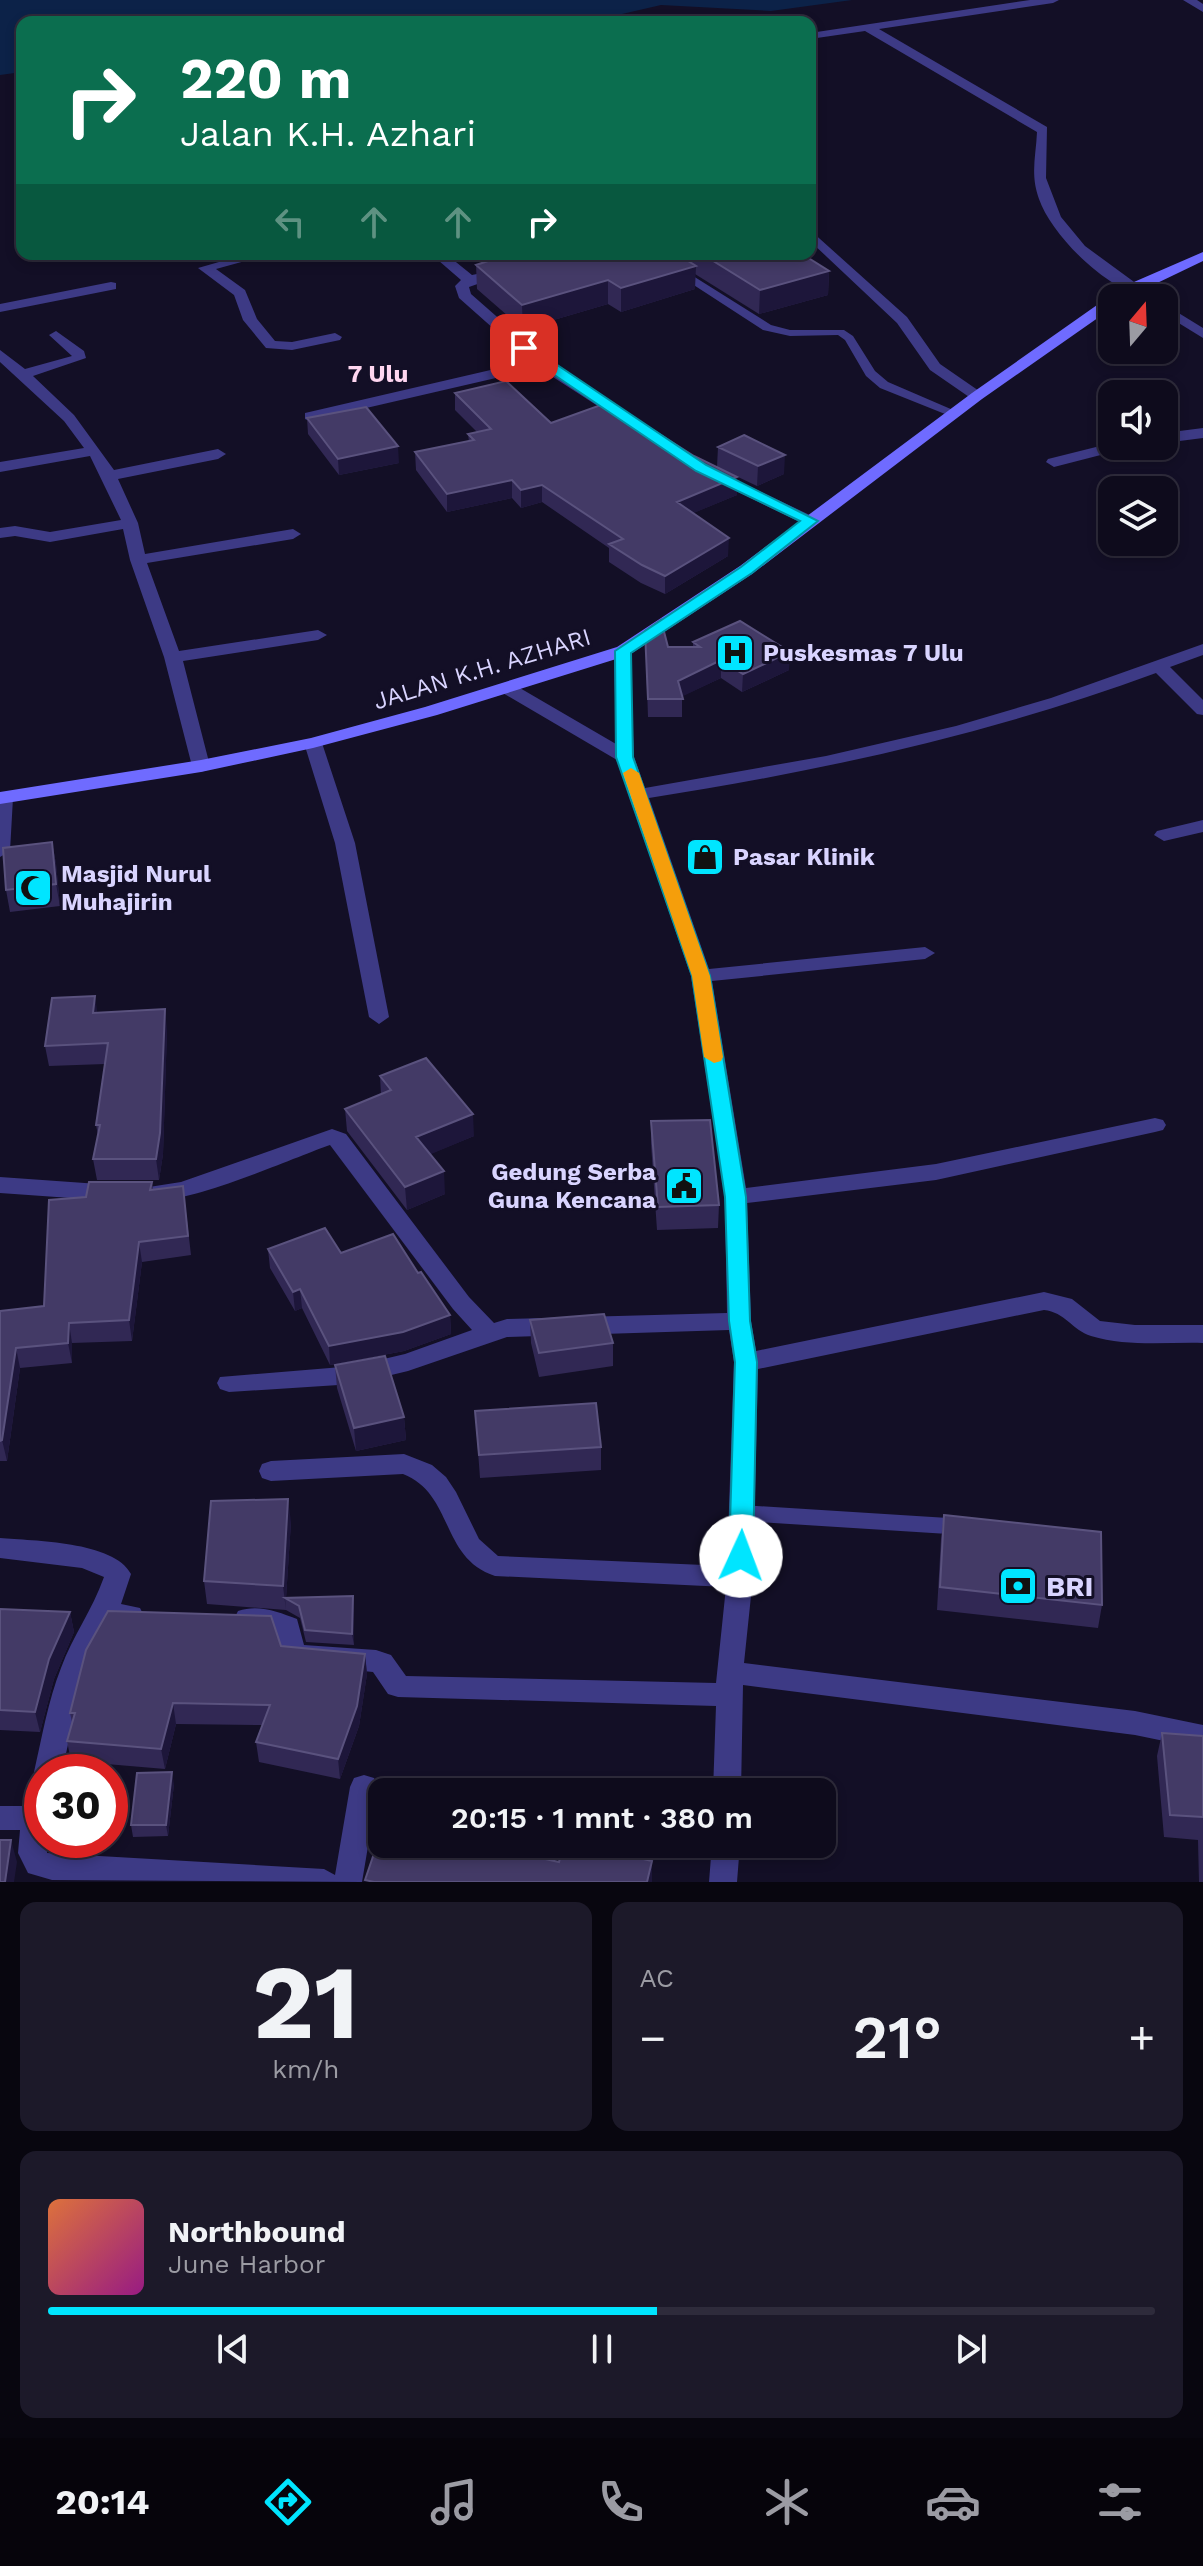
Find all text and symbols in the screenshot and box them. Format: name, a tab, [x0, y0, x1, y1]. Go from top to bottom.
text: 220 m	[180, 46, 352, 112]
icon: right	[48, 48, 152, 152]
text: Jalan K.H. Azhari	[180, 113, 476, 155]
icon: left	[268, 200, 312, 244]
icon: ahead	[352, 200, 396, 244]
icon: ahead	[436, 200, 480, 244]
icon: right	[520, 200, 564, 244]
north arrow	[1098, 284, 1178, 364]
map controls	[1098, 284, 1178, 556]
pin	[490, 314, 558, 382]
icon: arrive	[502, 326, 546, 370]
district label: 7 Ulu	[348, 360, 408, 388]
button: sound	[1098, 380, 1178, 460]
button: layers	[1098, 476, 1178, 556]
street label: JALAN K.H. AZHARI	[370, 623, 594, 715]
hospital icon: Puskesmas 7 Ulu	[714, 632, 756, 674]
place label: Puskesmas 7 Ulu	[763, 639, 964, 667]
shop icon: Pasar Klinik	[684, 836, 726, 878]
place label: Pasar Klinik	[733, 843, 875, 871]
place label: Masjid Nurul Muhajirin	[61, 860, 211, 916]
mosque icon: Masjid Nurul Muhajirin	[12, 867, 54, 909]
place label: Gedung Serba Guna Kencana	[488, 1158, 656, 1214]
public building icon: Gedung Serba Guna Kencana	[663, 1165, 705, 1207]
position arrow	[699, 1514, 783, 1598]
bank icon: BRI	[997, 1565, 1039, 1607]
place label: BRI	[1046, 1570, 1093, 1603]
speed limit sign: 30	[24, 1754, 128, 1858]
text: 20:15 · 1 mnt · 380 m	[451, 1800, 753, 1835]
text: 21	[252, 1941, 359, 2063]
text: AC	[640, 1963, 674, 1993]
text: 21°	[853, 2002, 942, 2073]
text: −	[640, 2012, 666, 2064]
text: +	[1128, 2012, 1155, 2064]
text: km/h	[272, 2054, 339, 2084]
text: Northbound	[168, 2214, 345, 2249]
text: June Harbor	[168, 2249, 325, 2279]
icon: previous	[211, 2327, 255, 2371]
icon: pause	[580, 2327, 624, 2371]
icon: next	[949, 2327, 993, 2371]
icon: directions	[260, 2474, 316, 2530]
icon: music	[426, 2474, 482, 2530]
icon: phone	[593, 2474, 649, 2530]
icon: climate	[759, 2474, 815, 2530]
icon: car	[925, 2474, 981, 2530]
icon: filters	[1092, 2474, 1148, 2530]
text: 20:14	[55, 2481, 149, 2523]

